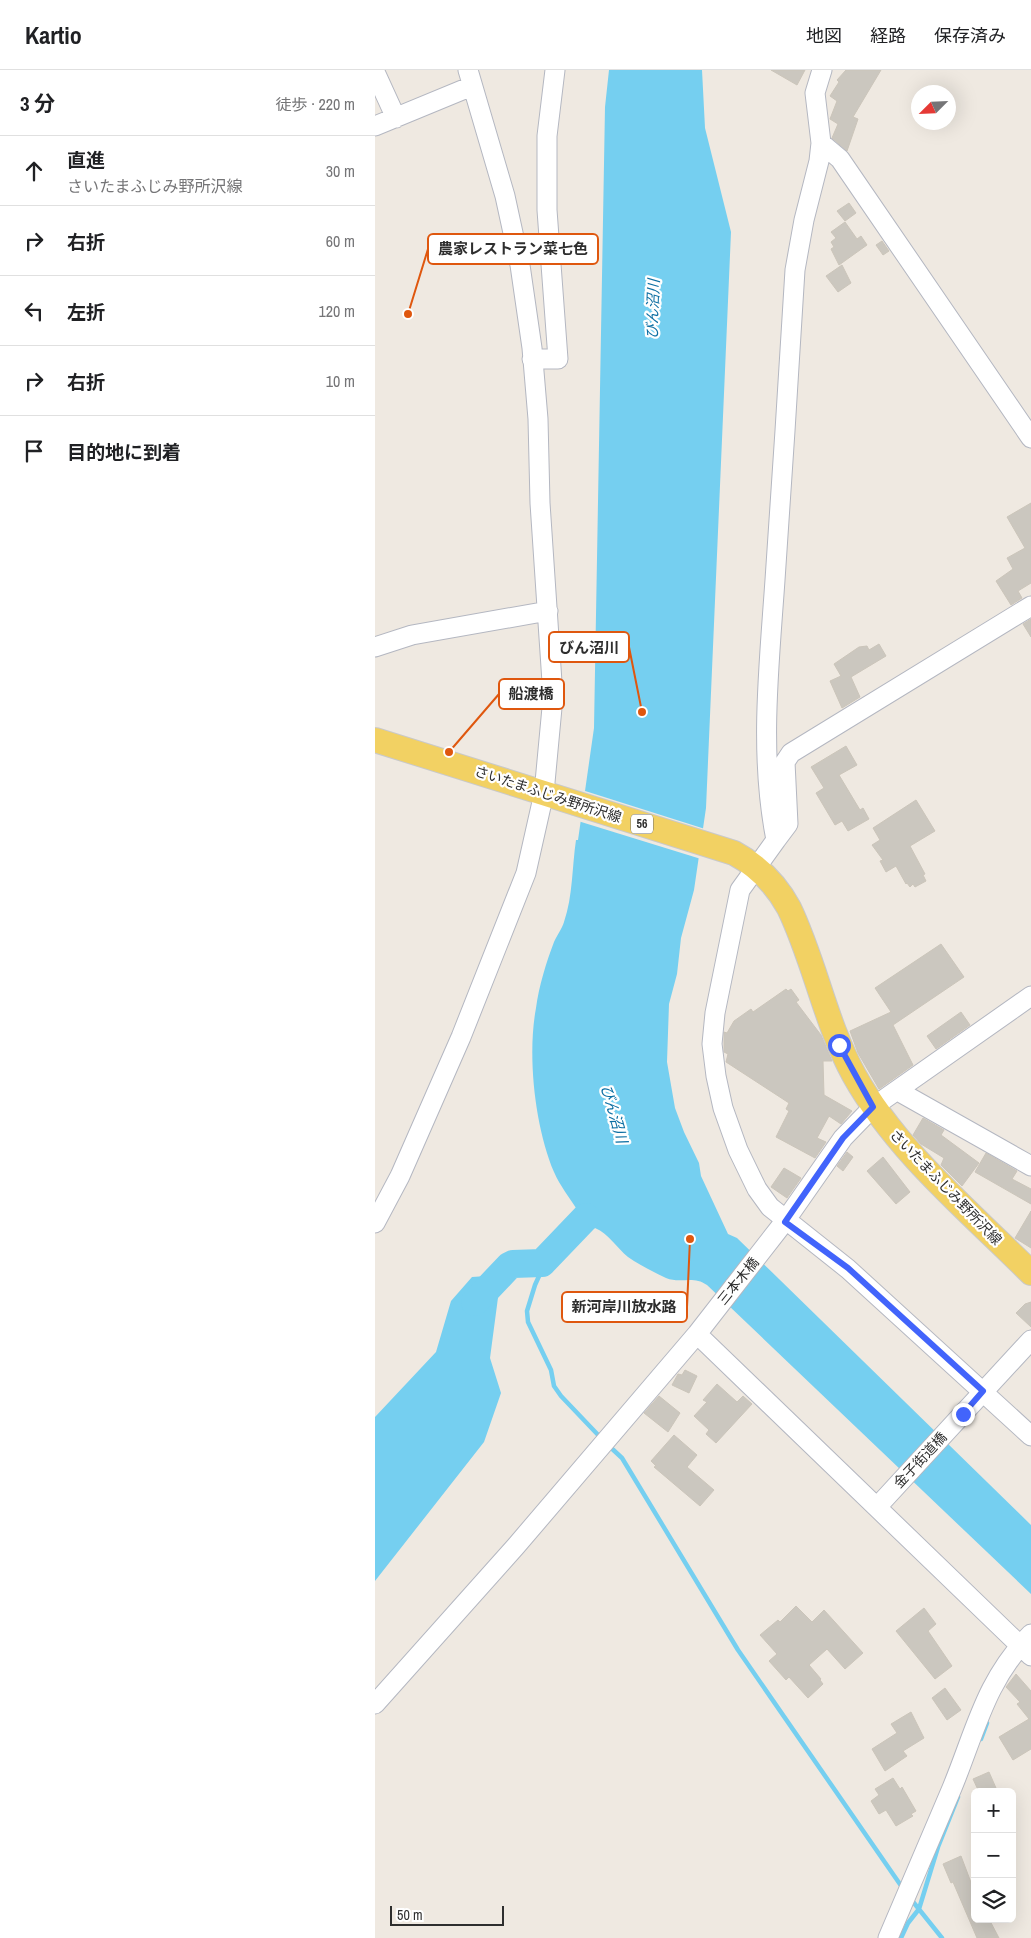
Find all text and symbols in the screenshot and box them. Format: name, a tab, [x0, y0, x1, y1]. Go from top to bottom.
text: Kartio	[25, 19, 82, 51]
text: 地図	[806, 23, 842, 48]
text: 経路	[870, 23, 906, 48]
text: 保存済み	[934, 23, 1006, 48]
north arrow	[911, 85, 956, 130]
text: 3 分	[20, 89, 55, 118]
text: 徒歩 · 220 m	[276, 93, 355, 115]
text: 直進	[67, 147, 105, 173]
icon: ahead	[20, 157, 48, 185]
text: 30 m	[326, 160, 355, 182]
text: さいたまふじみ野所沢線	[67, 175, 243, 197]
icon: right	[20, 227, 48, 255]
text: 右折	[67, 229, 105, 255]
text: 60 m	[326, 230, 355, 252]
callout: 農家レストラン菜七色	[428, 234, 598, 264]
text: 農家レストラン菜七色	[438, 238, 588, 259]
water label: びん沼川	[641, 277, 664, 339]
icon: left	[20, 297, 48, 325]
text: 左折	[67, 299, 105, 325]
text: 120 m	[319, 300, 355, 322]
icon: right	[20, 367, 48, 395]
text: 右折	[67, 369, 105, 395]
text: 10 m	[326, 370, 355, 392]
icon: arrive	[20, 437, 48, 465]
text: 目的地に到着	[67, 439, 181, 465]
callout: びん沼川	[549, 632, 629, 662]
text: びん沼川	[559, 637, 619, 658]
callout: 船渡橋	[499, 679, 564, 709]
text: 船渡橋	[508, 683, 554, 704]
street label: さいたまふじみ野所沢線	[472, 762, 624, 826]
road number: 56	[631, 814, 653, 834]
route start	[828, 1034, 851, 1057]
water label: びん沼川	[596, 1082, 633, 1148]
street label: さいたまふじみ野所沢線	[886, 1126, 1006, 1248]
street label: 三本木橋	[713, 1254, 763, 1308]
callout: 新河岸川放水路	[562, 1292, 687, 1322]
text: 新河岸川放水路	[571, 1296, 677, 1317]
route end	[952, 1403, 975, 1426]
street label: 金子街道橋	[890, 1428, 950, 1492]
map controls	[971, 1788, 1016, 1923]
button: +	[971, 1788, 1016, 1833]
button: −	[971, 1833, 1016, 1878]
button: layers	[971, 1878, 1016, 1923]
scale bar	[390, 1903, 504, 1926]
text: 50 m	[397, 1906, 423, 1924]

